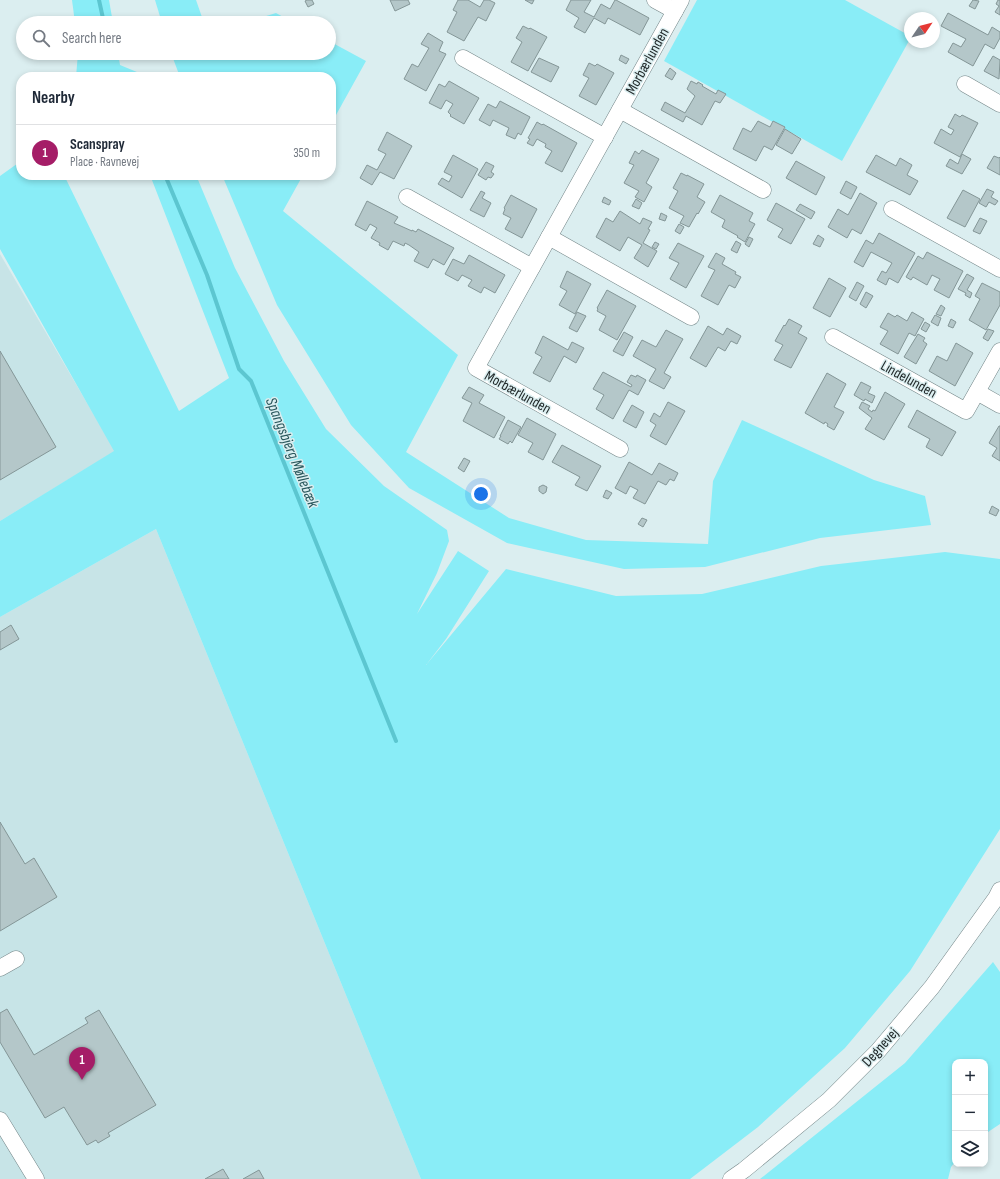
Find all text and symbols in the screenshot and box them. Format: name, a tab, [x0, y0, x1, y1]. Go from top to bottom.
north arrow	[904, 12, 940, 48]
search box	[16, 16, 336, 60]
street label: Morbærlunden	[621, 25, 673, 98]
icon: search	[30, 27, 52, 49]
text: Search here	[62, 29, 122, 48]
text: Nearby	[32, 88, 75, 108]
text: Scanspray	[70, 135, 125, 154]
text: 1	[42, 145, 48, 161]
text: 350 m	[293, 145, 320, 161]
text: Place · Ravnevej	[70, 154, 139, 170]
street label: Lindelunden	[877, 356, 940, 403]
street label: Morbærlunden	[481, 366, 554, 418]
water label: Spangsbjerg Møllebæk	[261, 395, 323, 511]
your location	[471, 484, 491, 504]
street label: Degnevej	[858, 1024, 903, 1071]
pin: 1	[69, 1047, 95, 1080]
map controls	[952, 1059, 988, 1167]
button: +	[952, 1059, 988, 1095]
button: −	[952, 1095, 988, 1131]
button: layers	[952, 1131, 988, 1167]

